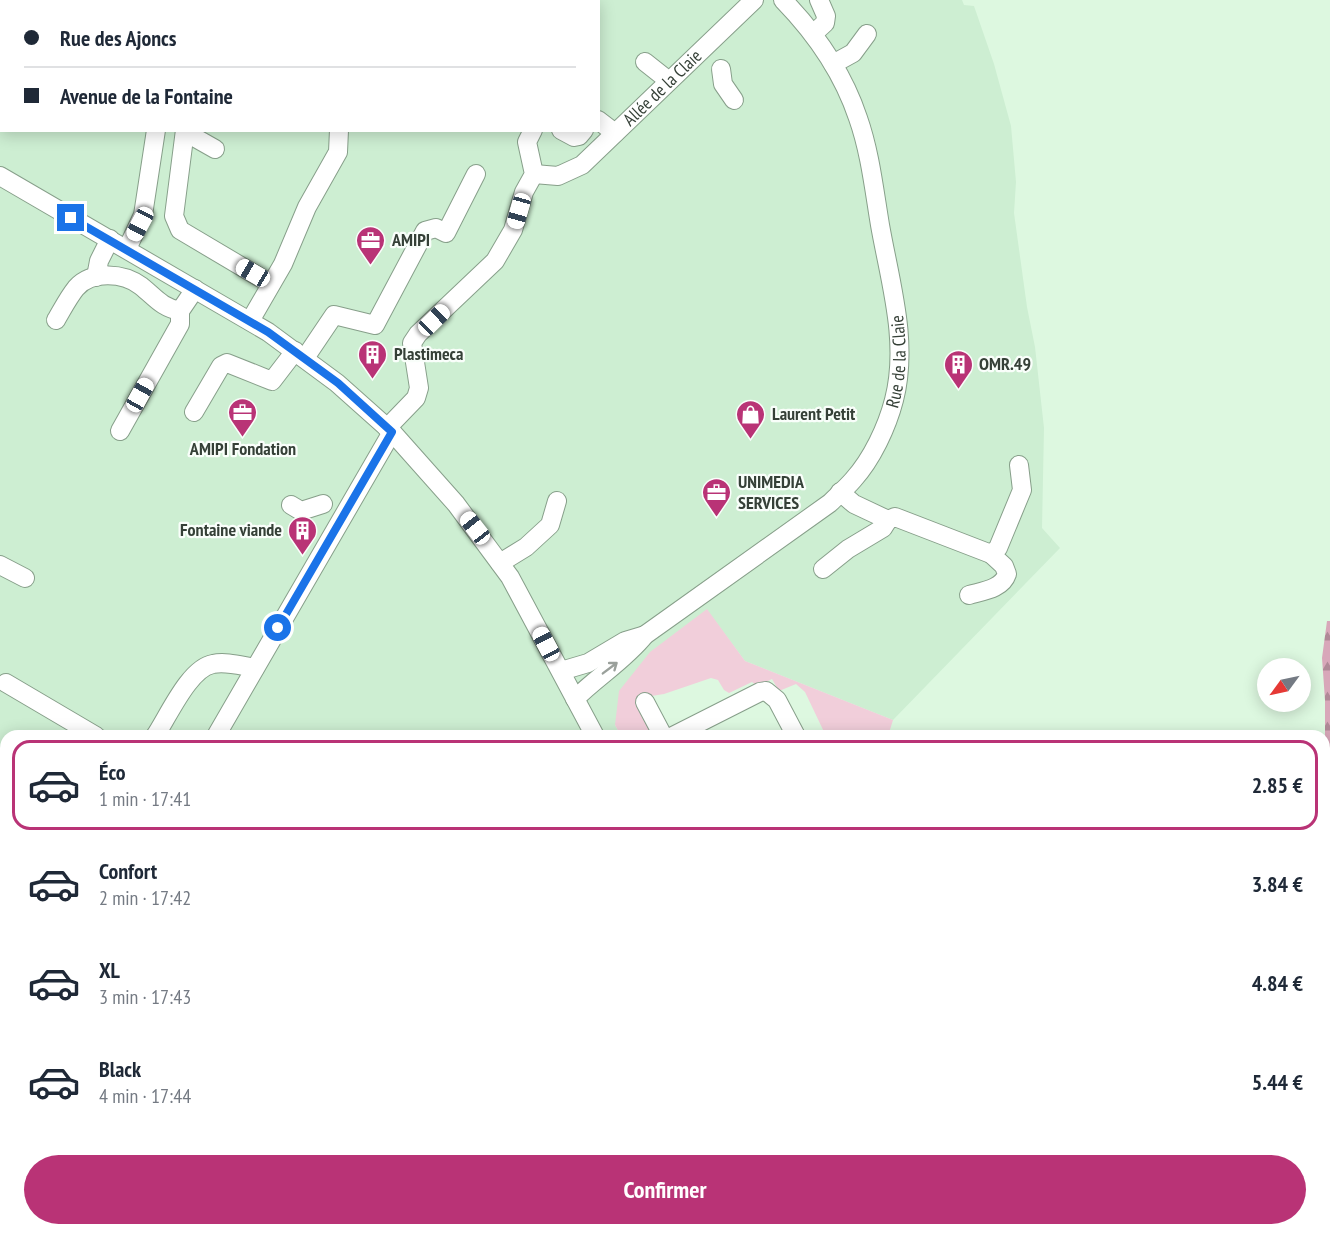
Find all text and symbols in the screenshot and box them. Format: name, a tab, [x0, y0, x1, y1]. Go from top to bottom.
text: Rue des Ajoncs	[60, 24, 177, 52]
street label: Allée de la Claie	[618, 44, 706, 131]
text: Avenue de la Fontaine	[60, 82, 233, 110]
car	[505, 191, 533, 231]
route end	[57, 204, 84, 231]
car	[124, 204, 156, 244]
office icon: AMIPI	[355, 224, 387, 266]
place label: AMIPI	[391, 228, 430, 251]
car	[233, 256, 273, 290]
car	[415, 301, 453, 339]
street label: Rue de la Claie	[880, 314, 911, 410]
building icon: Plastimeca	[357, 338, 389, 380]
place label: Plastimeca	[394, 342, 463, 365]
building icon: OMR.49	[942, 348, 974, 390]
place label: OMR.49	[979, 352, 1031, 375]
car	[123, 375, 157, 415]
office icon: AMIPI Fondation	[227, 396, 259, 438]
shop icon: Laurent Petit	[735, 398, 767, 440]
place label: Laurent Petit	[772, 402, 856, 425]
place label: AMIPI Fondation	[189, 437, 296, 460]
place label: UNIMEDIA SERVICES	[738, 470, 805, 514]
office icon: UNIMEDIA SERVICES	[701, 476, 733, 518]
car	[457, 508, 493, 548]
building icon: Fontaine viande	[287, 514, 319, 556]
place label: Fontaine viande	[180, 518, 282, 541]
route start	[264, 614, 291, 641]
car	[530, 624, 562, 664]
north arrow	[1257, 658, 1311, 712]
map controls	[1257, 658, 1311, 712]
one-way arrow	[602, 661, 618, 674]
icon: car	[27, 758, 81, 812]
text: Éco	[99, 758, 126, 786]
text: 2.85 €	[1252, 771, 1303, 799]
text: 1 min · 17:41	[99, 786, 191, 812]
icon: car	[27, 857, 81, 911]
text: Confort	[99, 857, 157, 885]
text: 3.84 €	[1252, 870, 1303, 898]
text: 2 min · 17:42	[99, 885, 191, 911]
icon: car	[27, 956, 81, 1010]
text: XL	[99, 956, 120, 984]
text: 4.84 €	[1252, 969, 1303, 997]
text: 3 min · 17:43	[99, 984, 191, 1010]
icon: car	[27, 1055, 81, 1109]
text: Black	[99, 1055, 141, 1083]
text: 5.44 €	[1252, 1068, 1303, 1096]
text: 4 min · 17:44	[99, 1083, 191, 1109]
button: Confirmer	[24, 1155, 1306, 1224]

